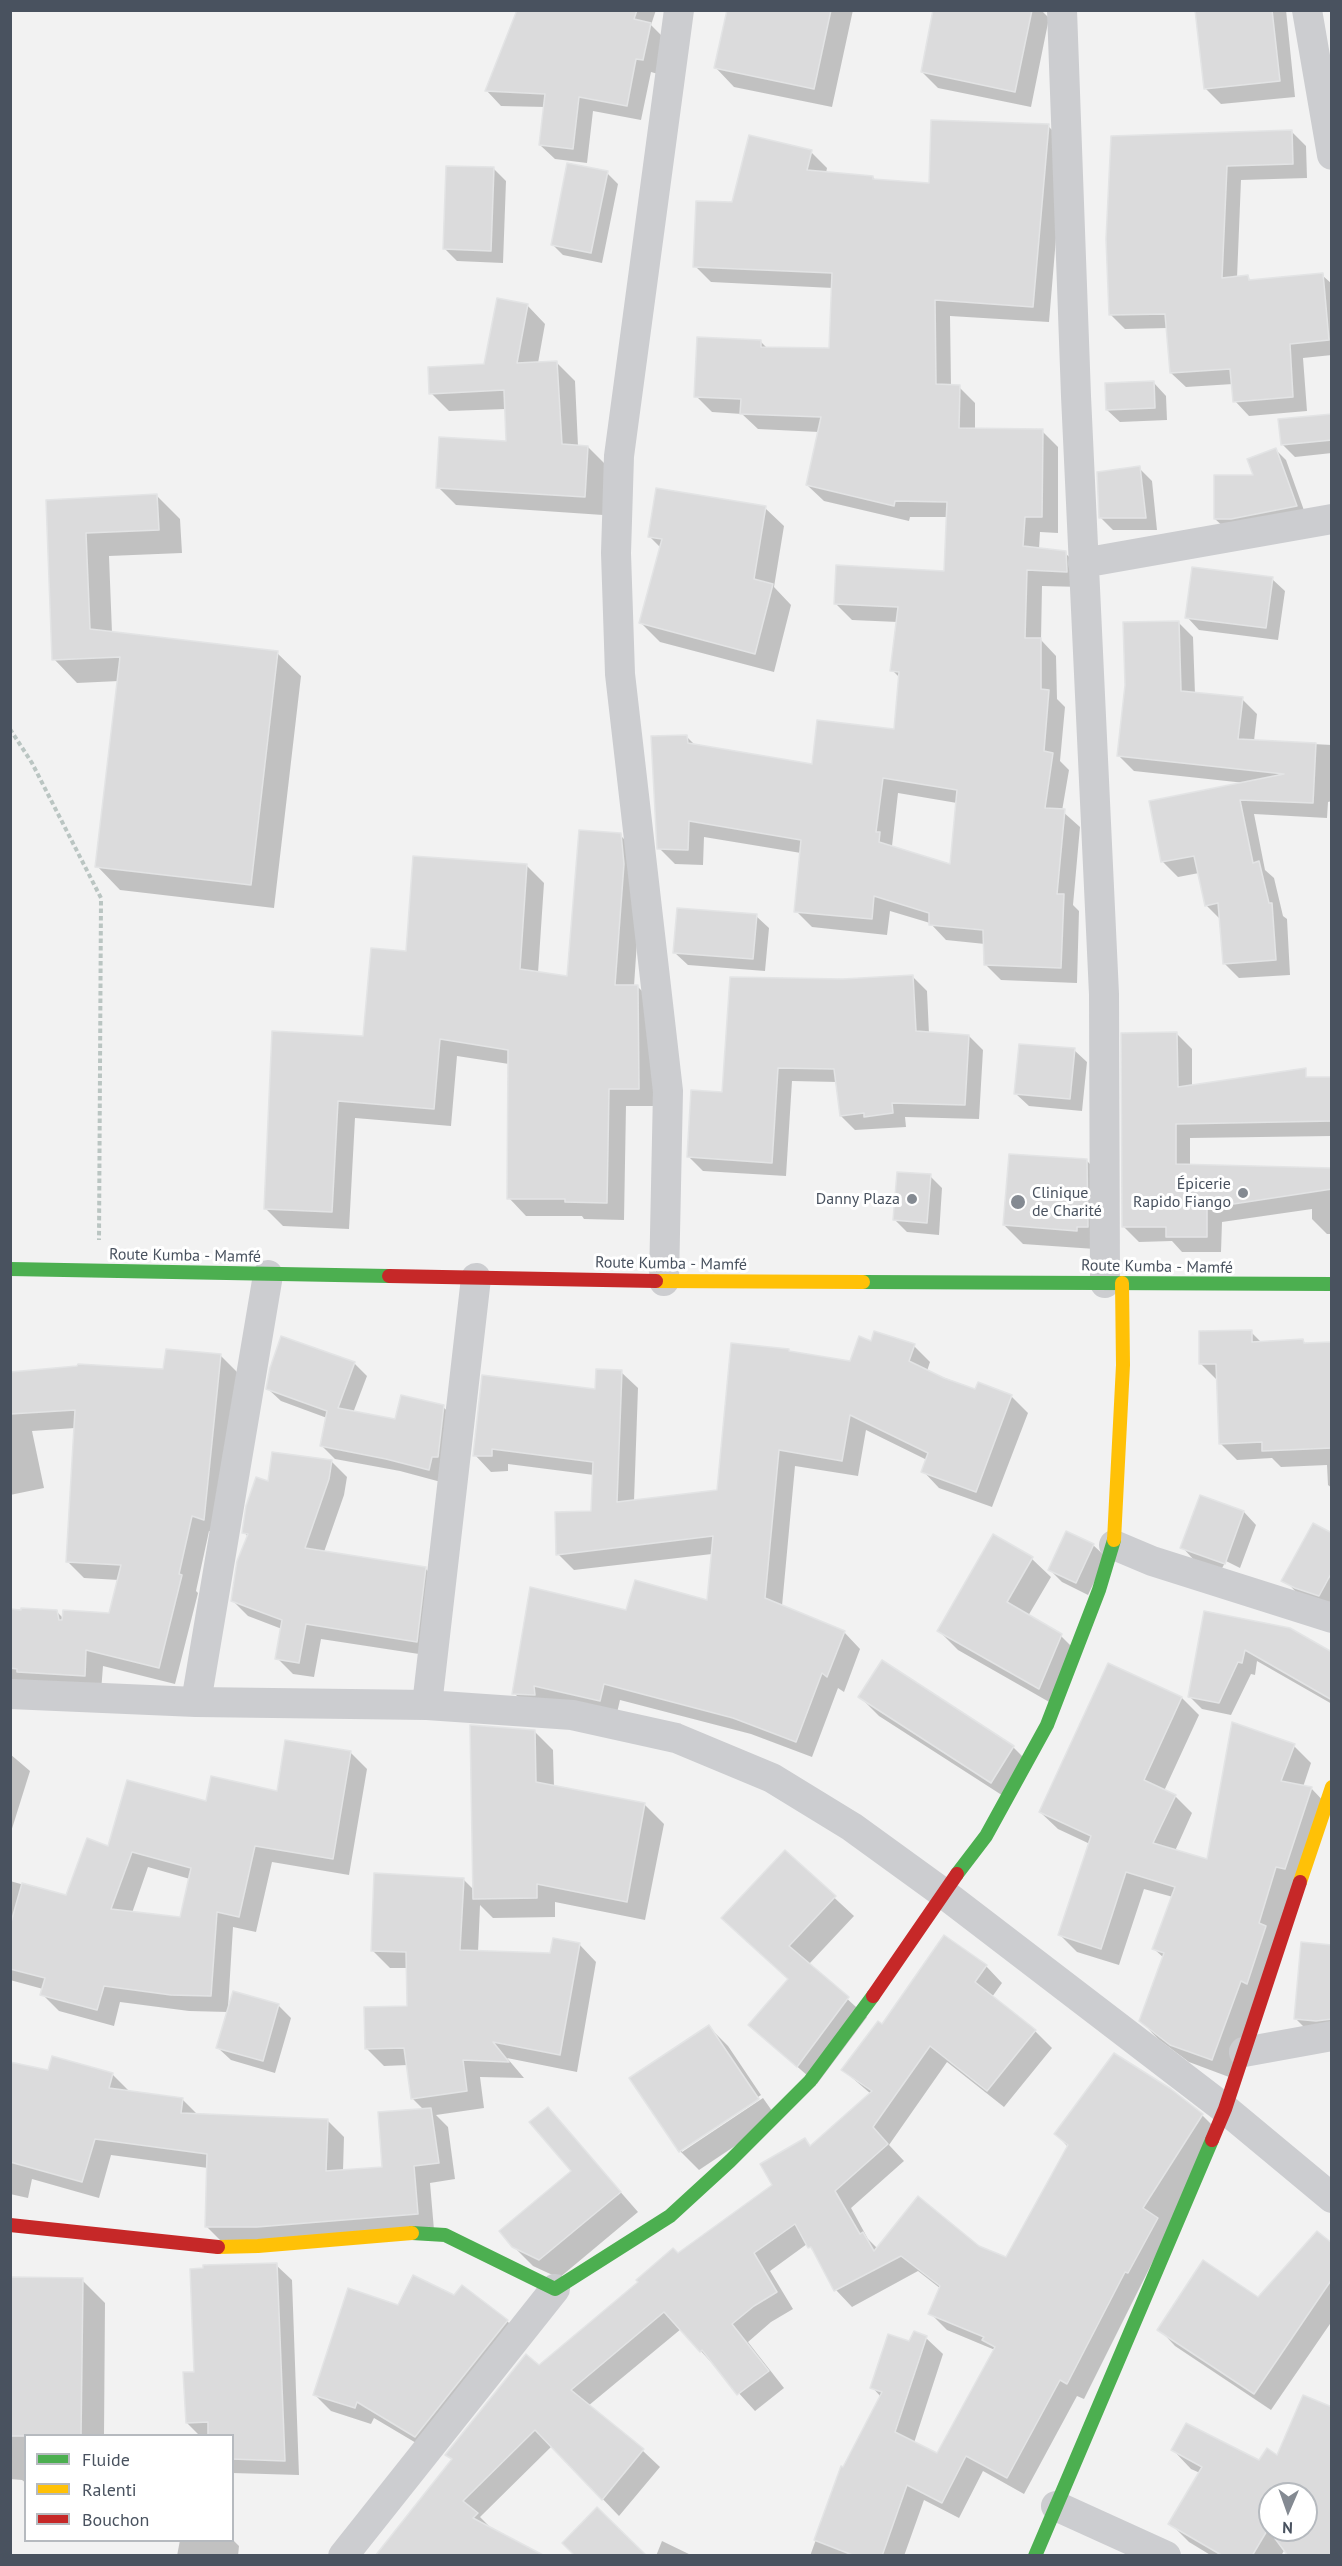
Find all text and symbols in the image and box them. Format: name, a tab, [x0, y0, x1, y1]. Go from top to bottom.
place label: Épicerie Rapido Fiango	[1133, 1174, 1231, 1212]
place label: Clinique de Charité	[1032, 1183, 1102, 1221]
marker: Épicerie Rapido Fiango	[1236, 1186, 1250, 1200]
place label: Danny Plaza	[816, 1189, 900, 1209]
marker: Danny Plaza	[905, 1192, 919, 1206]
marker: Clinique de Charité	[1009, 1193, 1027, 1211]
street label: Route Kumba - Mamfé	[109, 1245, 261, 1267]
street label: Route Kumba - Mamfé	[595, 1253, 747, 1275]
street label: Route Kumba - Mamfé	[1081, 1256, 1233, 1278]
legend	[24, 2434, 234, 2542]
text: Fluide	[82, 2448, 130, 2471]
text: Ralenti	[82, 2478, 137, 2501]
north arrow	[1258, 2482, 1318, 2542]
text: Bouchon	[82, 2508, 149, 2531]
text: N	[1282, 2518, 1293, 2538]

